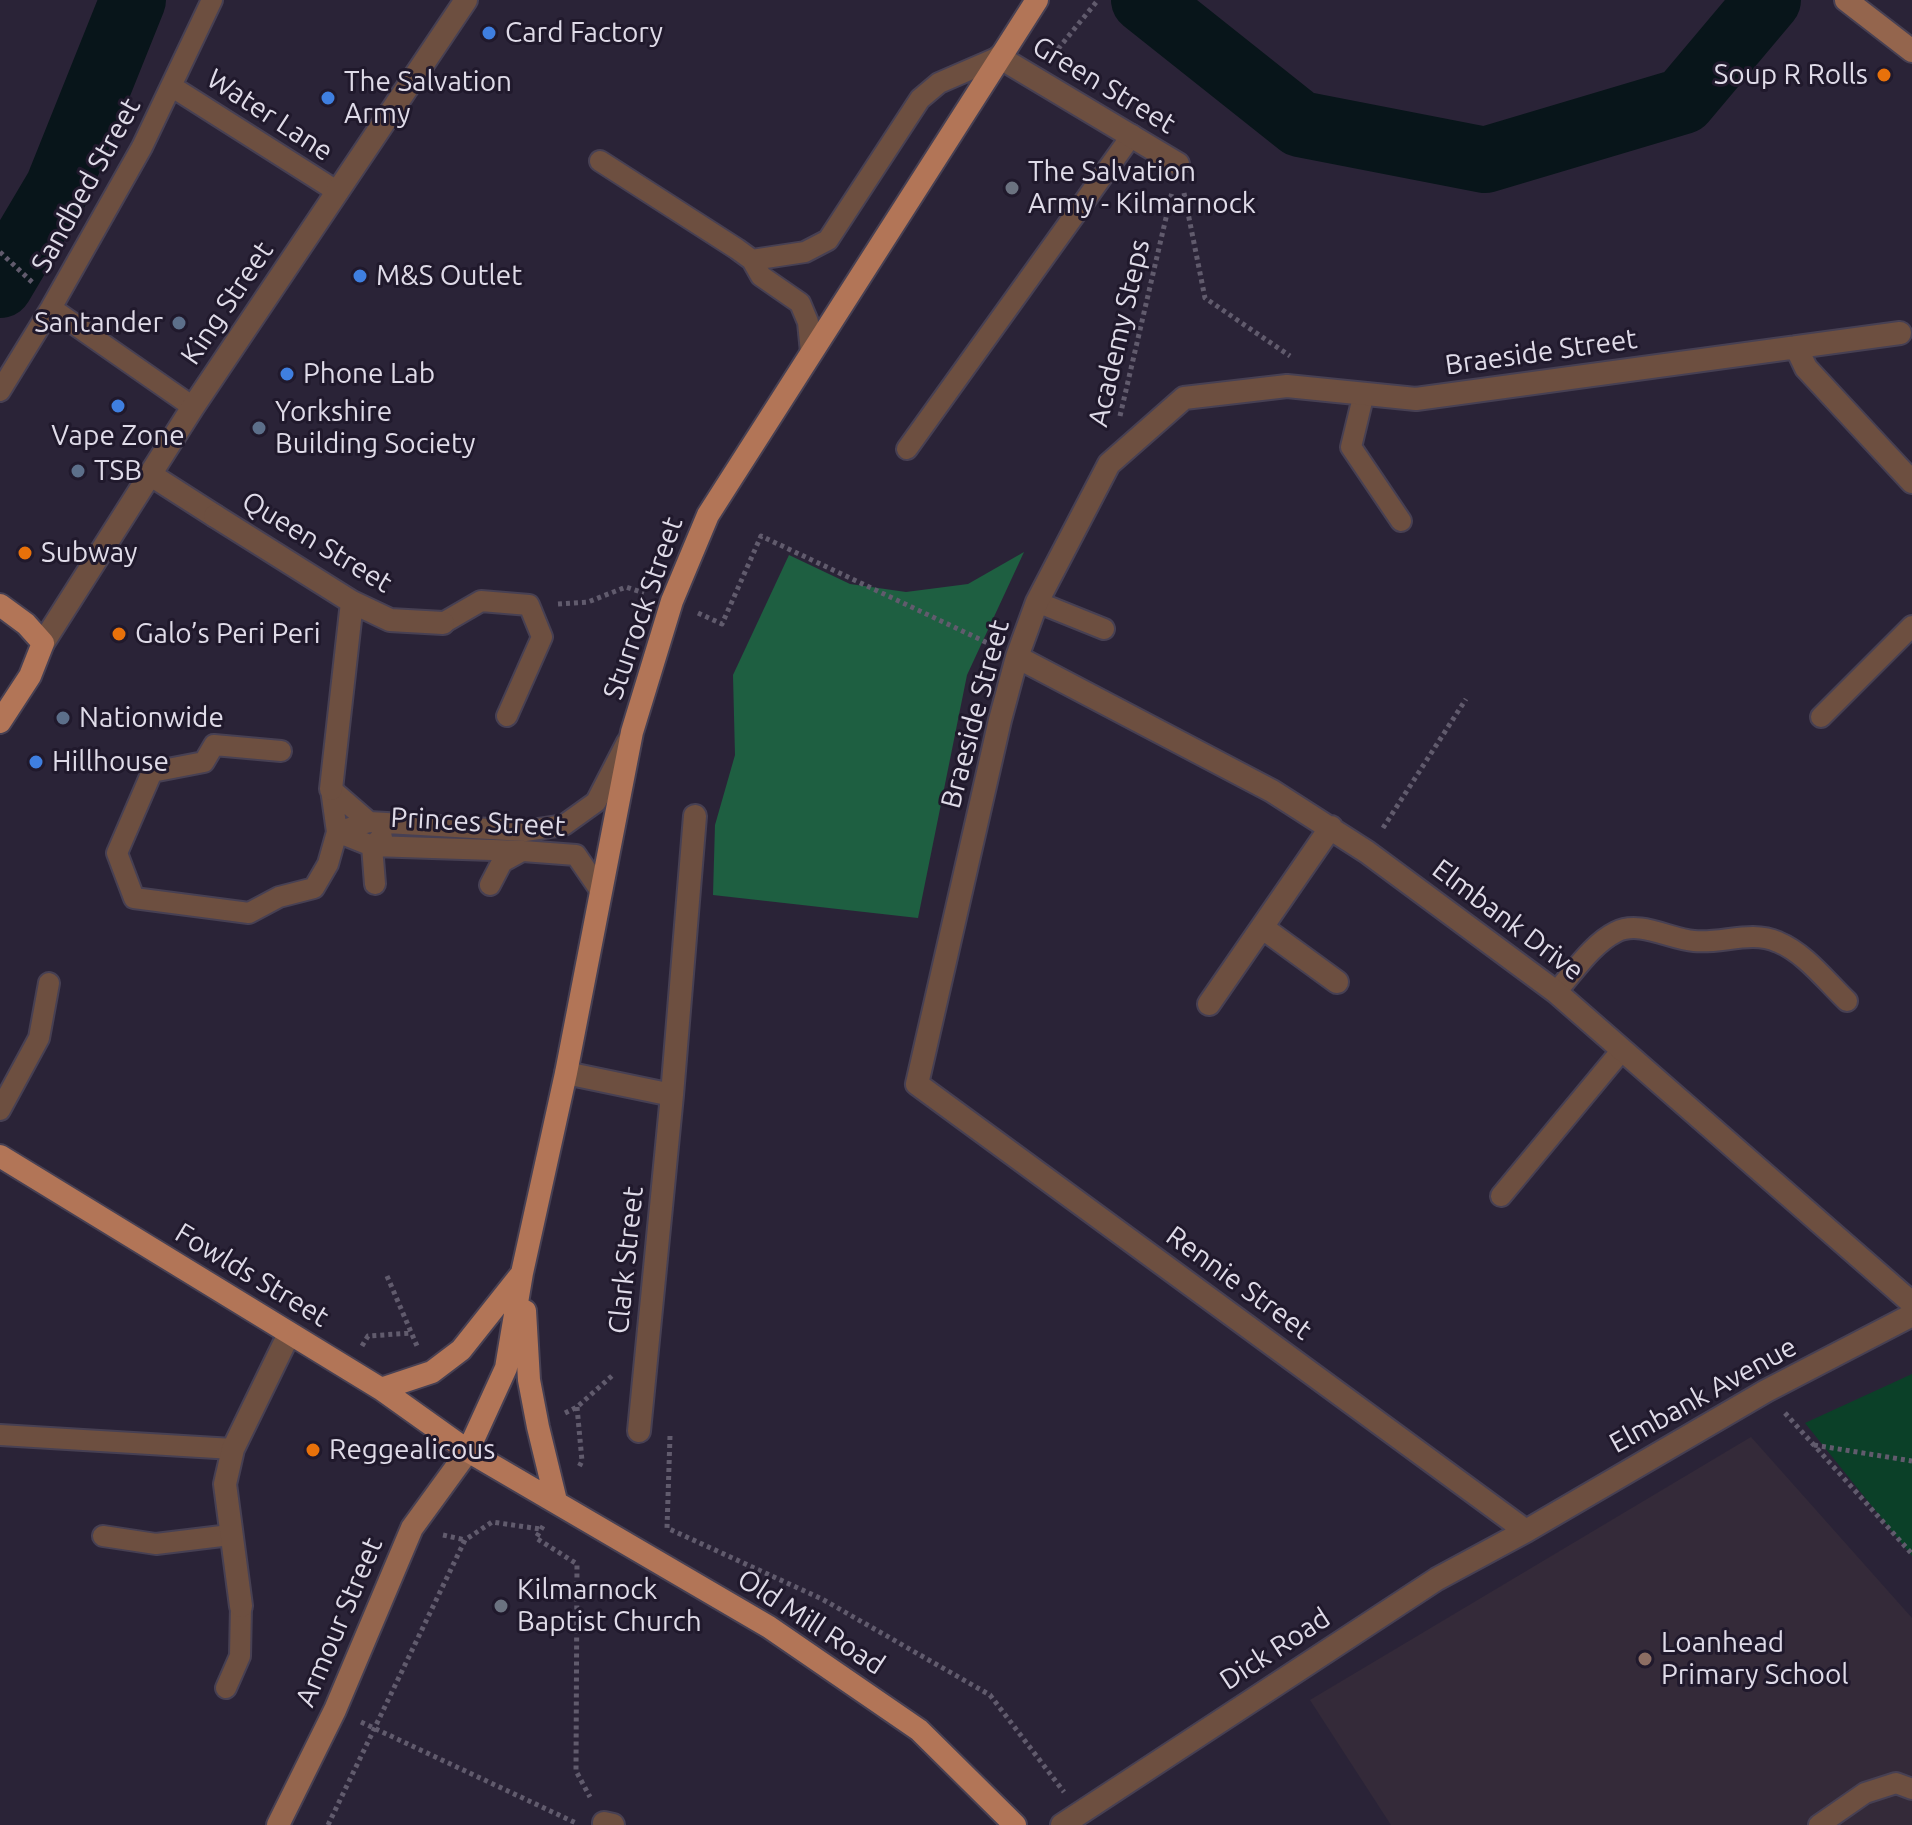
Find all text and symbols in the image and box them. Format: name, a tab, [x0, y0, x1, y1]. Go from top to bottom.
place label: Card Factory	[505, 16, 663, 50]
marker: Card Factory	[480, 24, 498, 42]
street label: Green Street	[1027, 29, 1181, 141]
place label: Soup R Rolls	[1714, 58, 1868, 92]
street label: Water Lane	[201, 62, 339, 168]
place label: The Salvation Army	[344, 65, 512, 131]
marker: Soup R Rolls	[1875, 66, 1893, 84]
marker: The Salvation Army	[319, 89, 337, 107]
street label: Sandbed Street	[24, 92, 148, 278]
place label: The Salvation Army - Kilmarnock	[1028, 155, 1256, 221]
marker: The Salvation Army - Kilmarnock	[1003, 179, 1021, 197]
street label: King Street	[174, 235, 280, 371]
street label: Academy Steps	[1081, 236, 1157, 430]
place label: M&S Outlet	[376, 259, 522, 293]
marker: M&S Outlet	[351, 267, 369, 285]
place label: Santander	[34, 306, 163, 340]
marker: Santander	[170, 314, 188, 332]
street label: Braeside Street	[1443, 322, 1639, 382]
place label: Phone Lab	[303, 357, 435, 391]
marker: Phone Lab	[278, 365, 296, 383]
place label: Yorkshire Building Society	[275, 395, 475, 461]
marker: Vape Zone	[109, 397, 127, 415]
place label: Vape Zone	[51, 419, 185, 453]
marker: Yorkshire Building Society	[250, 419, 268, 437]
place label: TSB	[94, 454, 142, 488]
marker: TSB	[69, 462, 87, 480]
street label: Queen Street	[236, 484, 398, 600]
street label: Sturrock Street	[596, 512, 690, 704]
place label: Subway	[41, 536, 138, 570]
marker: Subway	[16, 544, 34, 562]
street label: Braeside Street	[934, 616, 1016, 812]
place label: Galo’s Peri Peri	[135, 617, 320, 651]
marker: Galo’s Peri Peri	[110, 625, 128, 643]
place label: Nationwide	[79, 701, 224, 735]
marker: Nationwide	[54, 709, 72, 727]
place label: Hillhouse	[52, 745, 169, 779]
marker: Hillhouse	[27, 753, 45, 771]
street label: Princes Street	[390, 801, 566, 843]
street label: Elmbank Drive	[1426, 852, 1590, 988]
street label: Clark Street	[602, 1185, 650, 1335]
street label: Fowlds Street	[169, 1216, 335, 1334]
street label: Rennie Street	[1160, 1219, 1318, 1347]
street label: Elmbank Avenue	[1604, 1330, 1802, 1460]
place label: Reggealicous	[329, 1433, 495, 1467]
marker: Reggealicous	[304, 1441, 322, 1459]
street label: Armour Street	[288, 1532, 390, 1712]
street label: Old Mill Road	[731, 1562, 891, 1682]
place label: Kilmarnock Baptist Church	[517, 1573, 702, 1639]
marker: Kilmarnock Baptist Church	[492, 1597, 510, 1615]
street label: Dick Road	[1214, 1601, 1336, 1697]
place label: Loanhead Primary School	[1661, 1626, 1849, 1692]
marker: Loanhead Primary School	[1636, 1650, 1654, 1668]

